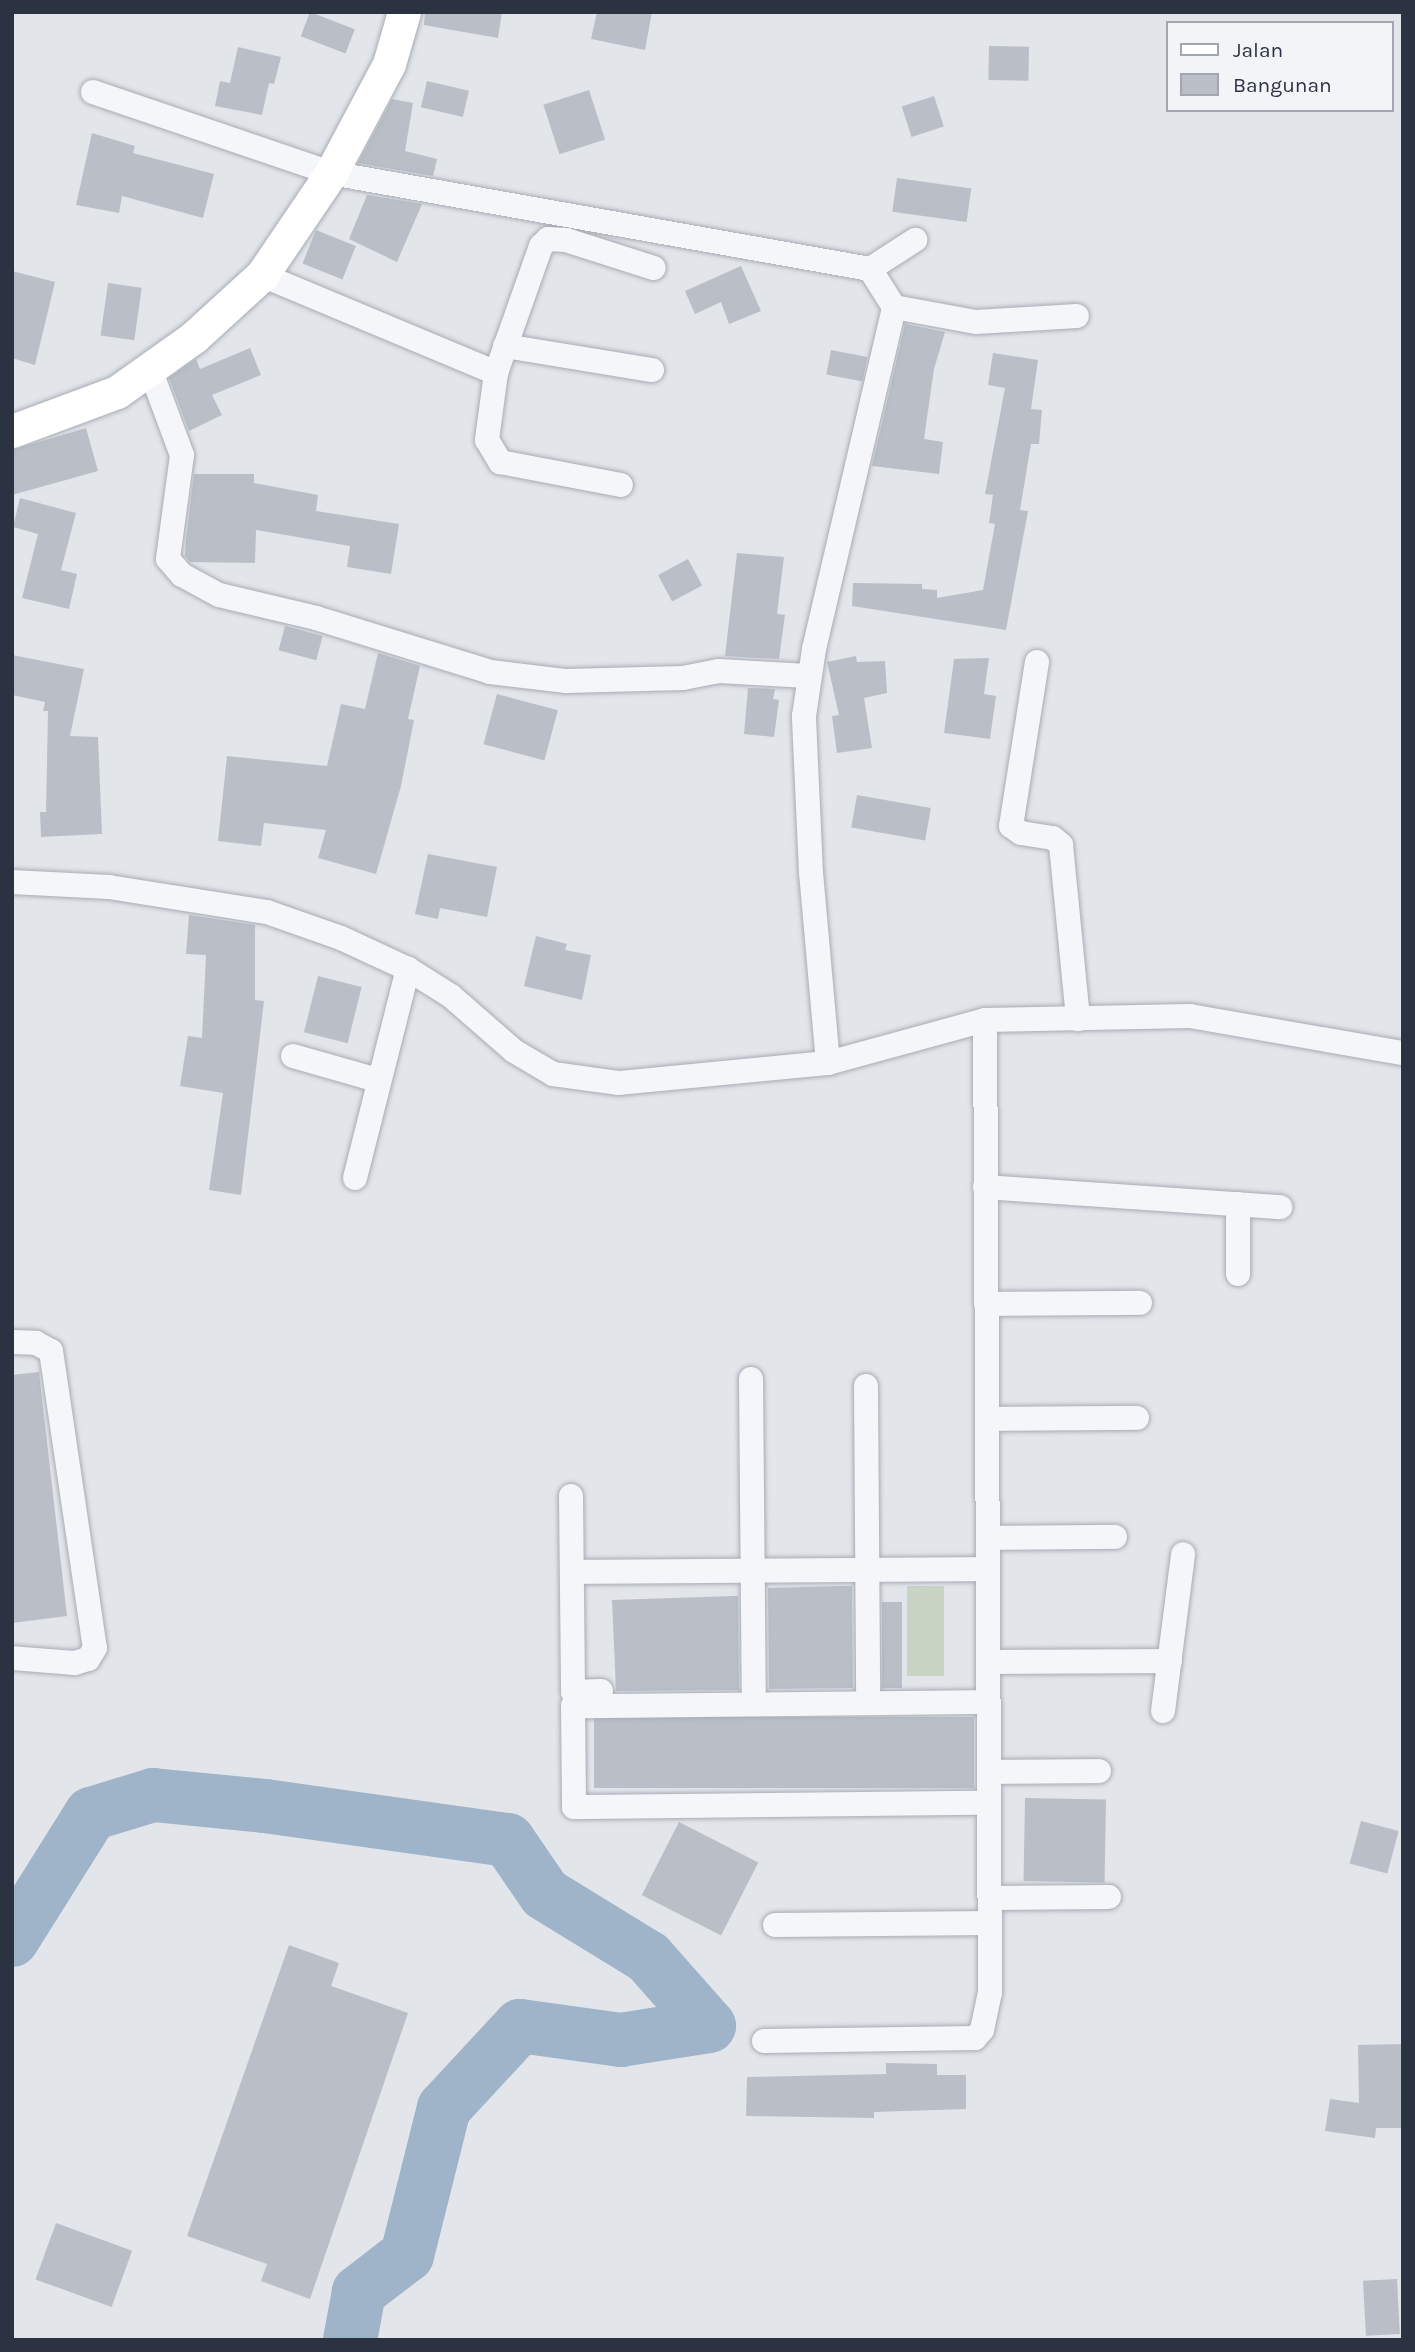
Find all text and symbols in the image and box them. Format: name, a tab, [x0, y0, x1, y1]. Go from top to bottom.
legend	[1166, 21, 1394, 112]
text: Jalan	[1233, 38, 1283, 62]
text: Bangunan	[1233, 73, 1332, 97]

